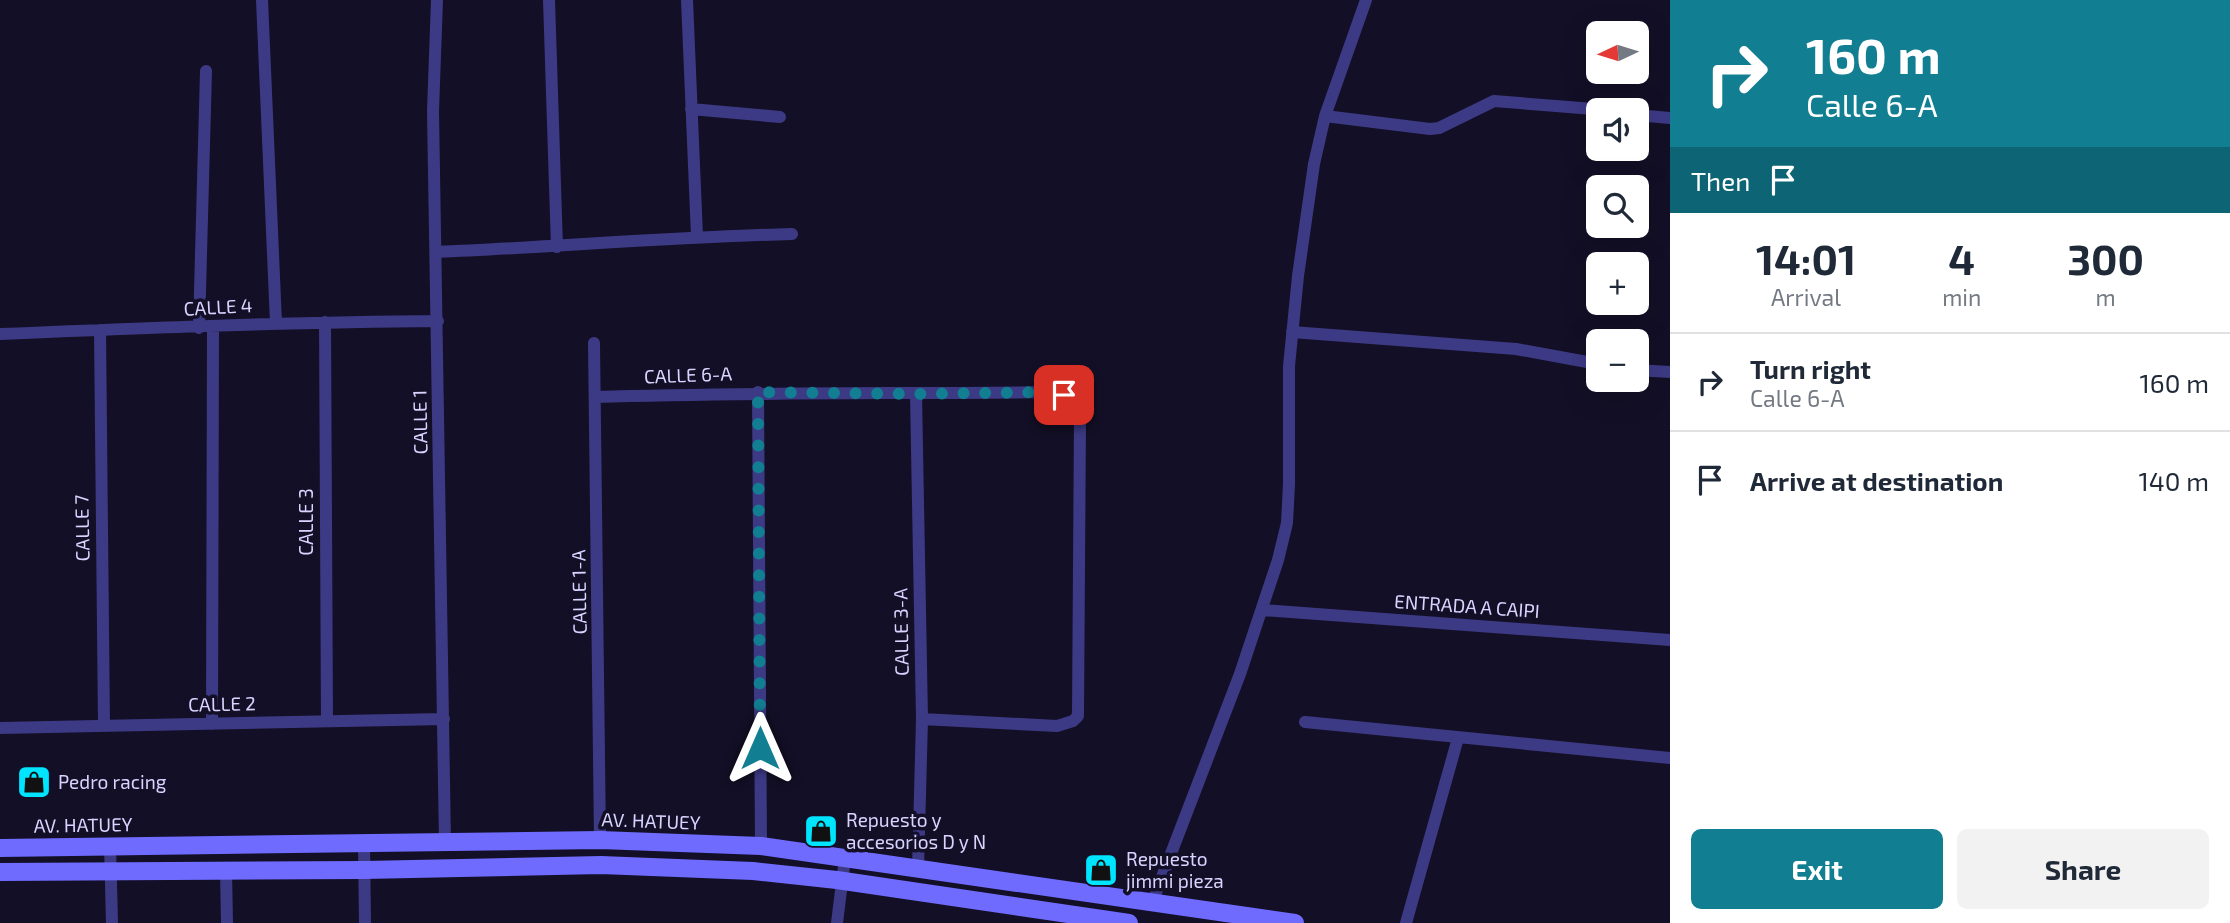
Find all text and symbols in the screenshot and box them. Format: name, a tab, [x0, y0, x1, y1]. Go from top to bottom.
north arrow	[1586, 21, 1648, 84]
map controls	[1586, 21, 1649, 392]
text: 160 m	[1806, 25, 1941, 84]
icon: right	[1691, 28, 1782, 119]
text: Calle 6-A	[1806, 85, 1938, 123]
button: sound	[1586, 98, 1649, 161]
icon: arrive	[1764, 161, 1802, 199]
text: Then	[1691, 165, 1750, 196]
button: search	[1586, 175, 1649, 238]
text: 14:01	[1756, 233, 1856, 283]
text: 4	[1948, 233, 1975, 283]
text: 300	[2067, 233, 2144, 283]
button: +	[1586, 252, 1649, 315]
text: Arrival	[1771, 283, 1841, 311]
text: min	[1942, 283, 1981, 311]
text: m	[2096, 283, 2116, 311]
street label: CALLE 4	[183, 293, 253, 320]
button: −	[1586, 329, 1649, 392]
text: Turn right	[1750, 353, 1871, 384]
street label: CALLE 6-A	[643, 361, 733, 388]
icon: right	[1691, 363, 1729, 401]
pin	[1034, 365, 1094, 425]
text: 160 m	[2140, 367, 2209, 398]
icon: arrive	[1045, 376, 1083, 414]
text: Calle 6-A	[1750, 384, 1845, 412]
street label: CALLE 1	[407, 390, 432, 455]
icon: arrive	[1691, 461, 1729, 499]
text: Arrive at destination	[1750, 465, 2003, 496]
text: 140 m	[2138, 465, 2209, 496]
street label: CALLE 3	[294, 488, 317, 556]
street label: CALLE 7	[69, 494, 94, 562]
street label: CALLE 1-A	[566, 549, 591, 635]
street label: CALLE 3-A	[888, 588, 913, 676]
street label: ENTRADA A CAIPI	[1394, 589, 1541, 622]
street label: CALLE 2	[188, 691, 256, 716]
position arrow	[723, 711, 797, 785]
shop icon: Pedro racing	[15, 763, 53, 801]
place label: Pedro racing	[58, 770, 167, 793]
street label: AV. HATUEY	[601, 807, 701, 834]
place label: Repuesto y accesorios D y N	[846, 808, 986, 853]
street label: AV. HATUEY	[33, 812, 133, 837]
shop icon: Repuesto y accesorios D y N	[802, 812, 840, 850]
button: Exit	[1691, 829, 1943, 909]
button: Share	[1957, 829, 2209, 909]
place label: Repuesto jimmi pieza	[1126, 847, 1224, 892]
shop icon: Repuesto jimmi pieza	[1082, 851, 1120, 889]

